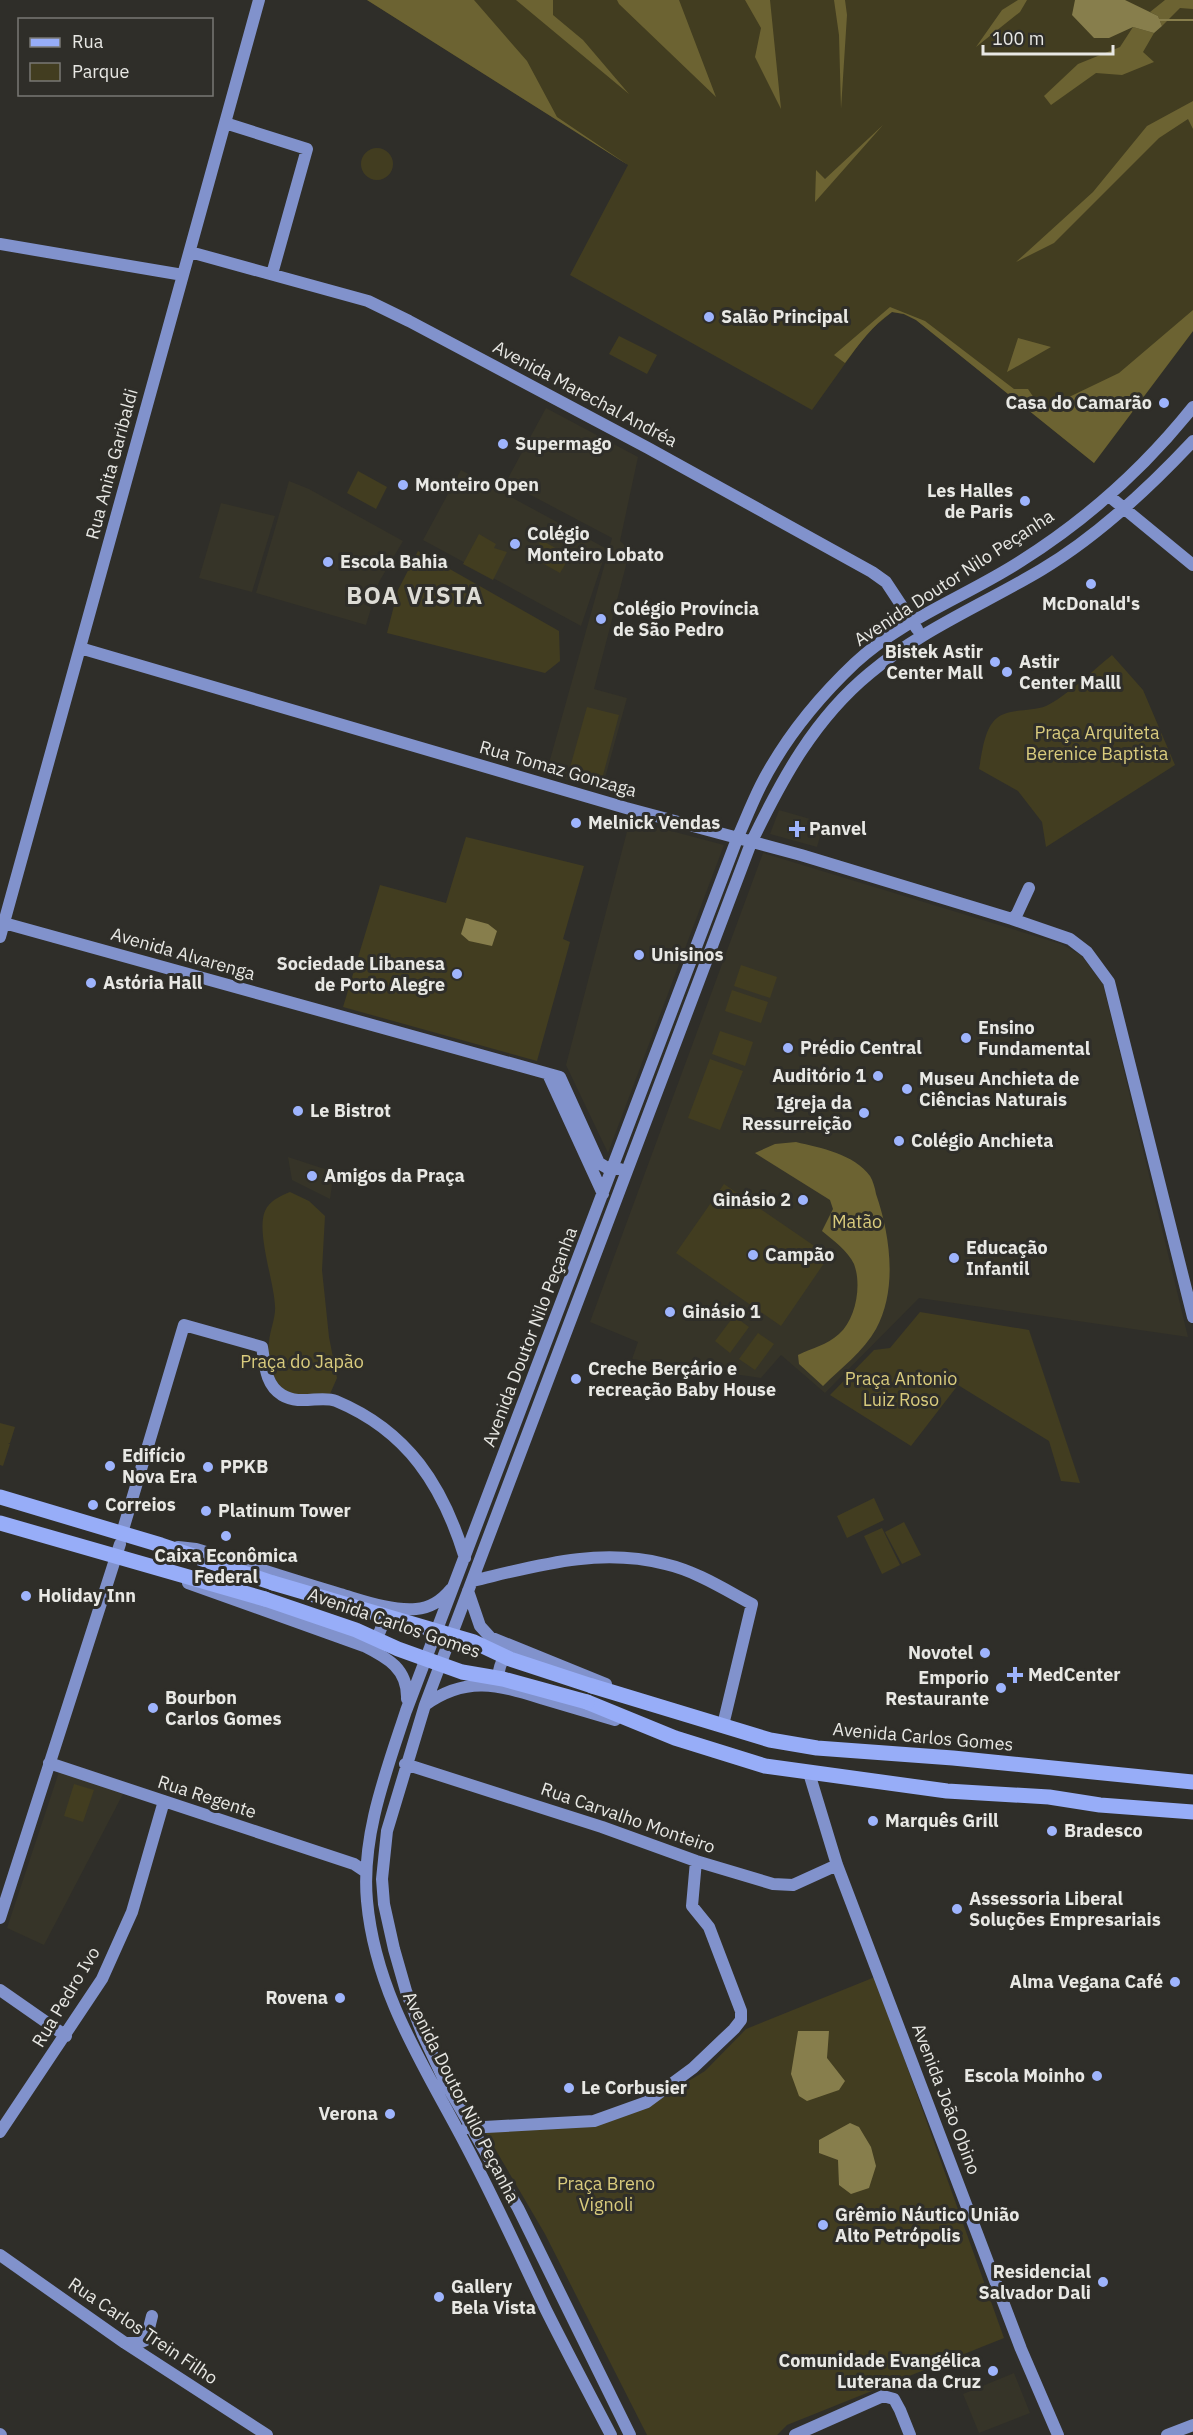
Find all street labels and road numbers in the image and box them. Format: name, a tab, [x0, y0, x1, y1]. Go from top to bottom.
street label: Avenida Marechal Andréa	[489, 335, 682, 452]
street label: Rua Anita Garibaldi	[80, 386, 143, 542]
street label: Avenida Doutor Nilo Peçanha	[849, 504, 1058, 651]
street label: Rua Tomaz Gonzaga	[477, 735, 640, 802]
street label: Avenida Alvarenga	[108, 922, 258, 985]
street label: Avenida Doutor Nilo Peçanha	[477, 1223, 582, 1450]
street label: Avenida Carlos Gomes	[305, 1582, 484, 1663]
street label: Avenida Carlos Gomes	[832, 1717, 1014, 1756]
street label: Rua Regente	[155, 1770, 259, 1823]
street label: Rua Carvalho Monteiro	[538, 1777, 718, 1858]
street label: Rua Pedro Ivo	[27, 1942, 105, 2051]
street label: Avenida Doutor Nilo Peçanha	[398, 1987, 525, 2207]
street label: Avenida João Obino	[907, 2020, 986, 2178]
street label: Rua Carlos Trein Filho	[64, 2272, 223, 2389]

